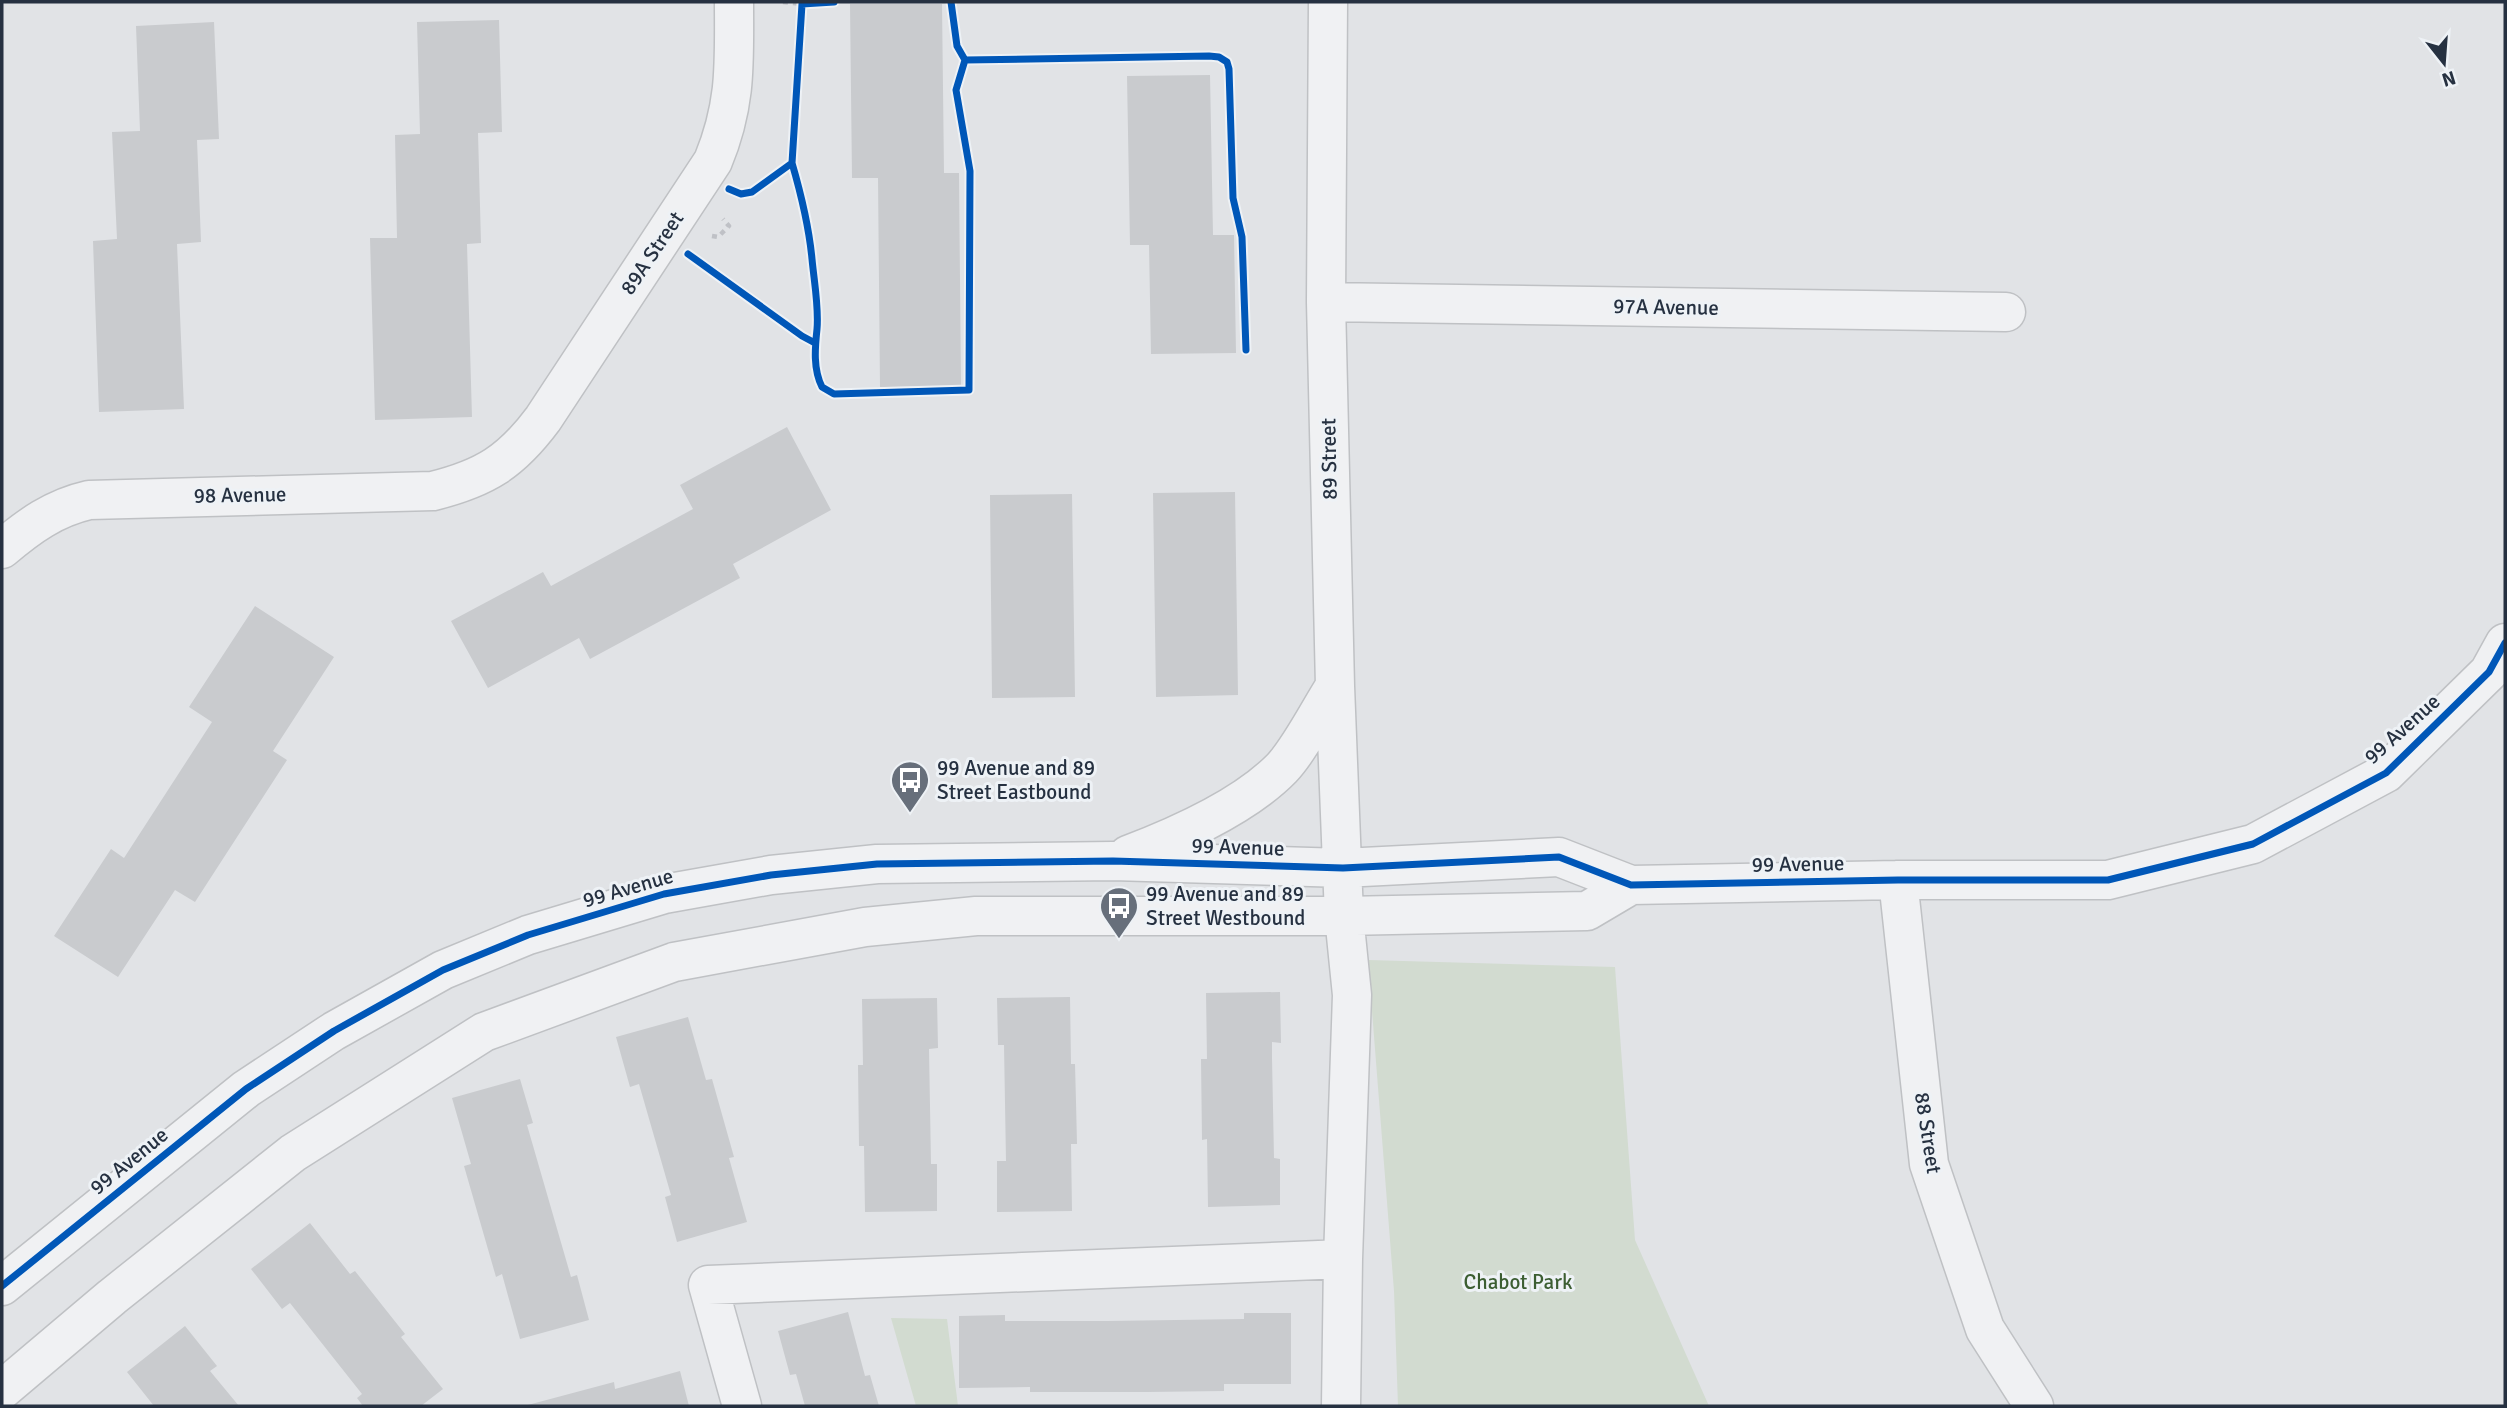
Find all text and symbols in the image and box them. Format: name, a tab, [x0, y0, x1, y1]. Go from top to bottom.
north arrow	[2409, 28, 2479, 98]
text: N	[2439, 65, 2459, 92]
street label: 89A Street	[615, 206, 689, 300]
street label: 97A Avenue	[1613, 293, 1719, 321]
street label: 89 Street	[1315, 418, 1343, 500]
street label: 98 Avenue	[193, 481, 287, 509]
street label: 99 Avenue	[2359, 688, 2445, 770]
place label: 99 Avenue and 89 Street Eastbound	[937, 755, 1095, 805]
bus stop icon: 99 Avenue and 89 Street Eastbound	[889, 759, 931, 814]
street label: 99 Avenue	[1191, 832, 1285, 862]
street label: 99 Avenue	[1751, 850, 1845, 878]
street label: 99 Avenue	[580, 863, 676, 913]
place label: 99 Avenue and 89 Street Westbound	[1146, 881, 1305, 931]
bus stop icon: 99 Avenue and 89 Street Westbound	[1098, 885, 1140, 940]
street label: 88 Street	[1909, 1090, 1947, 1176]
street label: 99 Avenue	[85, 1122, 173, 1200]
park label: Chabot Park	[1464, 1269, 1573, 1295]

